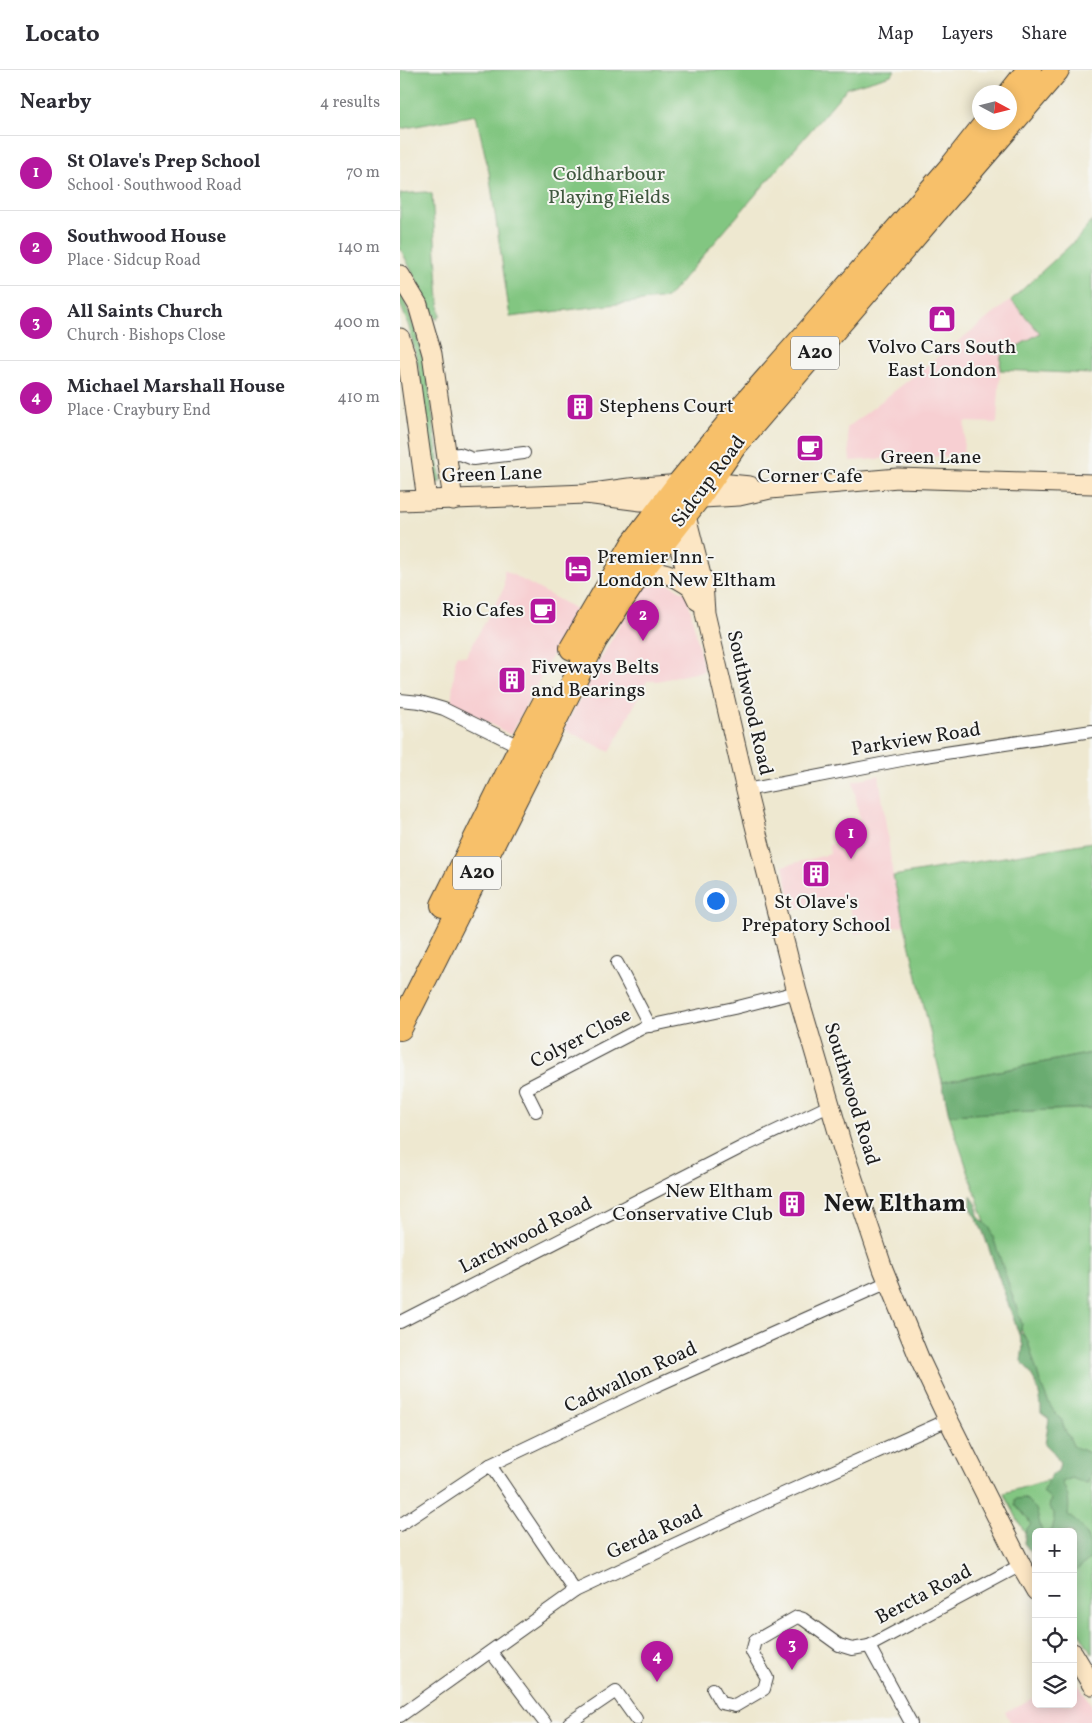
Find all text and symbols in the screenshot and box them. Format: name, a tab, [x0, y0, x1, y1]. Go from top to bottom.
text: Locato	[25, 18, 100, 52]
text: Map	[877, 22, 913, 47]
text: Layers	[941, 22, 993, 47]
text: Share	[1021, 22, 1067, 47]
north arrow	[972, 85, 1017, 130]
text: Nearby	[20, 88, 91, 117]
text: 4 results	[320, 92, 380, 114]
text: St Olave's Prep School	[67, 149, 260, 175]
park label: Coldharbour Playing Fields	[548, 161, 670, 212]
text: 1	[33, 162, 39, 184]
text: 70 m	[346, 162, 380, 184]
text: School · Southwood Road	[67, 175, 242, 197]
text: Southwood House	[67, 224, 226, 250]
text: 2	[32, 237, 40, 259]
text: 140 m	[338, 237, 380, 259]
text: Place · Sidcup Road	[67, 250, 201, 272]
text: All Saints Church	[67, 299, 223, 325]
shop icon: Volvo Cars South East London	[927, 304, 957, 334]
text: 3	[32, 312, 40, 334]
text: 400 m	[334, 312, 380, 334]
text: Church · Bishops Close	[67, 325, 226, 347]
place label: Volvo Cars South East London	[867, 334, 1017, 385]
road number: A20	[791, 336, 839, 370]
text: Michael Marshall House	[67, 374, 285, 400]
text: 4	[31, 387, 41, 409]
text: 410 m	[337, 387, 380, 409]
building icon: Stephens Court	[565, 392, 595, 422]
place label: Stephens Court	[599, 393, 734, 421]
text: Place · Craybury End	[67, 400, 211, 422]
street label: Sidcup Road	[665, 430, 753, 534]
cafe icon: Corner Cafe	[795, 433, 825, 463]
street label: Green Lane	[881, 444, 981, 472]
street label: Green Lane	[441, 459, 543, 491]
place label: Corner Cafe	[757, 463, 863, 491]
place label: Premier Inn - London New Eltham	[597, 544, 776, 595]
hotel icon: Premier Inn - London New Eltham	[563, 554, 593, 584]
cafe icon: Rio Cafes	[528, 596, 558, 626]
place label: Rio Cafes	[442, 597, 524, 625]
pin: 2	[627, 600, 659, 641]
street label: Southwood Road	[719, 628, 779, 778]
place label: Fiveways Belts and Bearings	[531, 654, 659, 705]
building icon: Fiveways Belts and Bearings	[497, 665, 527, 695]
street label: Parkview Road	[849, 716, 983, 764]
pin: 1	[835, 818, 867, 859]
road number: A20	[453, 856, 501, 890]
building icon: St Olave's Prepatory School	[801, 859, 831, 889]
your location	[703, 888, 729, 914]
place label: St Olave's Prepatory School	[741, 889, 891, 940]
street label: Colyer Close	[526, 1002, 636, 1076]
street label: Southwood Road	[816, 1019, 886, 1169]
place label: New Eltham Conservative Club	[613, 1178, 773, 1229]
district label: New Eltham	[824, 1187, 966, 1222]
building icon: New Eltham Conservative Club	[777, 1189, 807, 1219]
street label: Larchwood Road	[455, 1190, 597, 1282]
street label: Cadwallon Road	[560, 1335, 702, 1421]
street label: Gerda Road	[602, 1499, 708, 1567]
map controls	[1032, 1528, 1077, 1708]
button: +	[1032, 1528, 1077, 1573]
street label: Bercta Road	[871, 1558, 977, 1632]
button: −	[1032, 1573, 1077, 1618]
button: locate	[1032, 1618, 1077, 1663]
pin: 3	[776, 1629, 808, 1670]
pin: 4	[641, 1641, 673, 1682]
button: layers	[1032, 1663, 1077, 1708]

